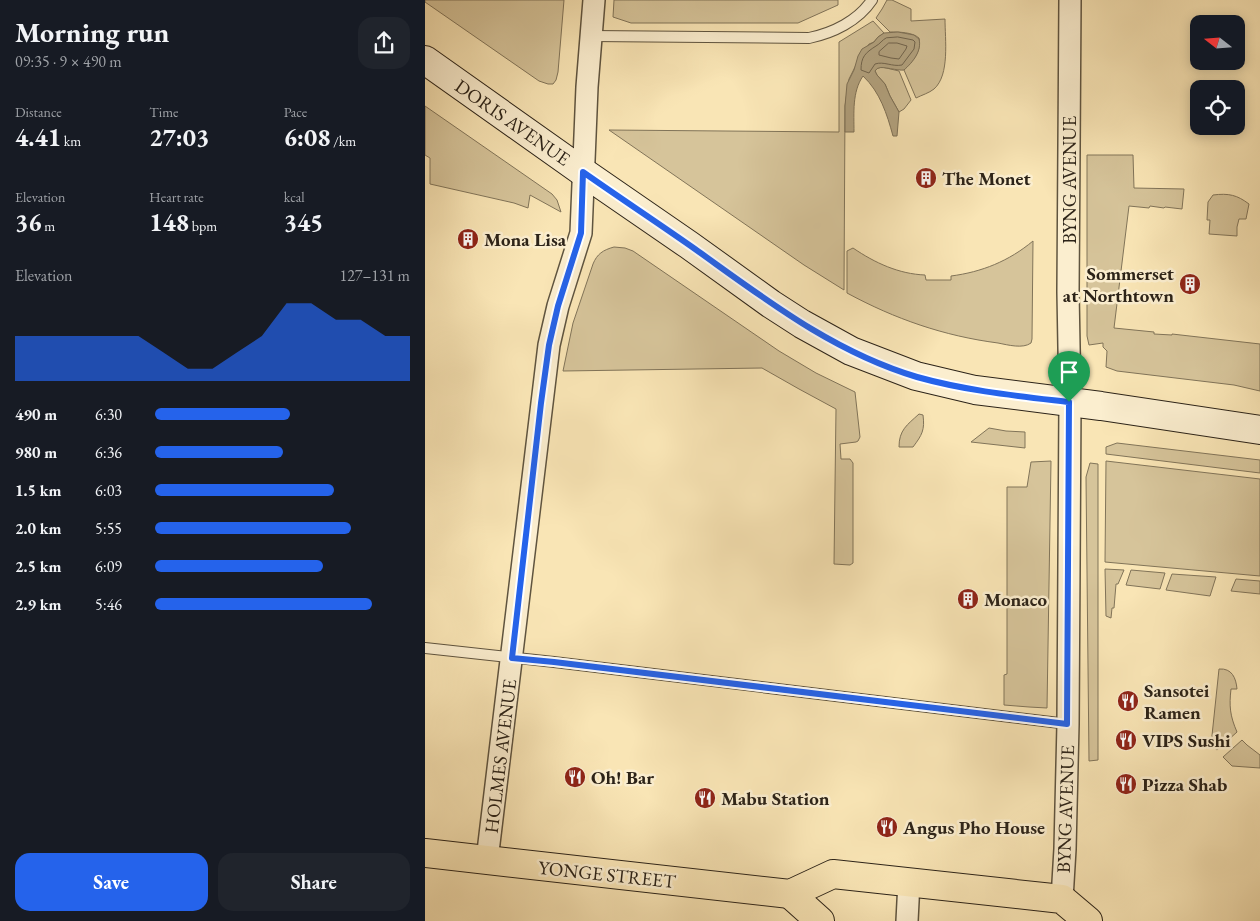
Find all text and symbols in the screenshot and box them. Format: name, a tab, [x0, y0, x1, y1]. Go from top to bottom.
text: Morning run	[15, 14, 169, 50]
north arrow	[1190, 15, 1245, 70]
map controls	[1190, 15, 1245, 135]
button: share	[358, 17, 410, 69]
text: 09:35 · 9 × 490 m	[15, 51, 122, 72]
street label: DORIS AVENUE	[450, 73, 575, 172]
button: locate	[1190, 80, 1245, 135]
text: Distance	[15, 103, 62, 121]
text: Time	[149, 103, 179, 121]
text: Pace	[284, 103, 307, 121]
street label: BYNG AVENUE	[1057, 116, 1082, 244]
text: 4.41	[15, 121, 61, 153]
text: 27:03	[149, 121, 209, 153]
text: 6:08	[284, 121, 330, 153]
text: km	[61, 132, 81, 150]
text: /km	[330, 132, 356, 150]
building icon: The Monet	[914, 166, 938, 190]
place label: The Monet	[942, 166, 1031, 191]
text: Elevation	[15, 188, 65, 206]
text: Heart rate	[149, 188, 204, 206]
text: kcal	[284, 188, 305, 206]
text: 36	[15, 206, 41, 238]
text: 148	[149, 206, 189, 238]
text: 345	[284, 206, 323, 238]
text: m	[41, 217, 55, 235]
text: bpm	[189, 217, 217, 235]
building icon: Mona Lisa	[456, 227, 480, 251]
place label: Mona Lisa	[484, 227, 567, 252]
place label: Sommerset at Northtown	[1063, 261, 1174, 308]
text: Elevation	[15, 265, 73, 286]
text: 127–131 m	[339, 265, 410, 286]
building icon: Sommerset at Northtown	[1178, 272, 1202, 296]
pin	[1048, 351, 1090, 402]
icon: arrive	[1055, 358, 1083, 386]
text: 490 m	[15, 404, 57, 425]
text: 6:30	[95, 404, 122, 425]
text: 980 m	[15, 442, 57, 463]
text: 6:36	[95, 442, 122, 463]
text: 1.5 km	[15, 480, 61, 501]
text: 6:03	[95, 480, 122, 501]
text: 2.0 km	[15, 518, 61, 539]
text: 5:55	[95, 518, 122, 539]
text: 2.5 km	[15, 556, 61, 577]
text: 6:09	[95, 556, 122, 577]
building icon: Monaco	[956, 587, 980, 611]
place label: Monaco	[984, 587, 1047, 612]
text: 2.9 km	[15, 594, 61, 615]
text: 5:46	[95, 594, 122, 615]
street label: HOLMES AVENUE	[479, 677, 522, 835]
place label: Sansotei Ramen	[1144, 678, 1210, 725]
restaurant icon: Sansotei Ramen	[1116, 689, 1140, 713]
restaurant icon: VIPS Sushi	[1114, 728, 1138, 752]
place label: VIPS Sushi	[1142, 728, 1231, 753]
street label: BYNG AVENUE	[1051, 744, 1080, 874]
restaurant icon: Oh! Bar	[563, 765, 587, 789]
place label: Oh! Bar	[591, 765, 654, 790]
restaurant icon: Pizza Shab	[1114, 772, 1138, 796]
place label: Pizza Shab	[1142, 772, 1227, 797]
restaurant icon: Mabu Station	[693, 786, 717, 810]
place label: Mabu Station	[721, 786, 830, 811]
restaurant icon: Angus Pho House	[875, 815, 899, 839]
place label: Angus Pho House	[902, 815, 1045, 840]
button: Save	[15, 853, 208, 911]
button: Share	[218, 853, 410, 911]
street label: YONGE STREET	[537, 855, 677, 894]

